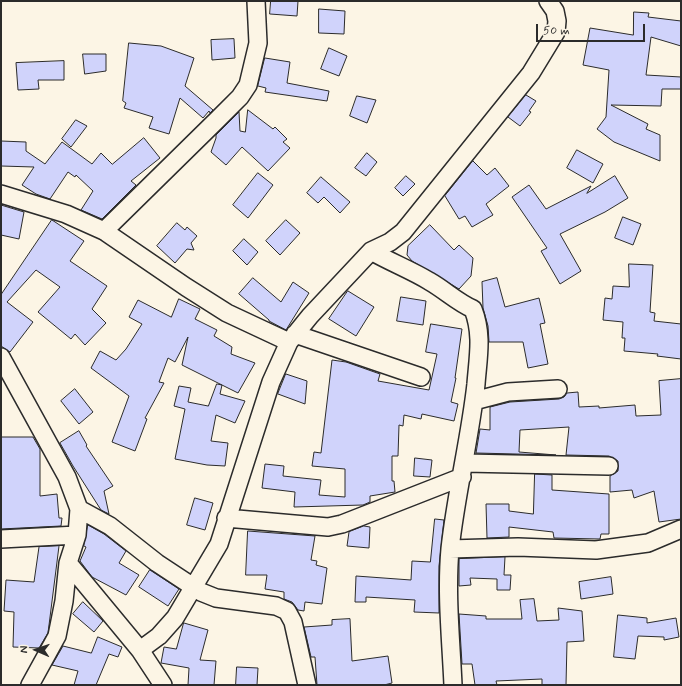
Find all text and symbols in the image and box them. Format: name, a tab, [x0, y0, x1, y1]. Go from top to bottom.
scale bar	[538, 16, 647, 42]
text: 50 m	[543, 23, 570, 39]
north arrow	[16, 630, 56, 670]
text: N	[17, 646, 31, 653]

